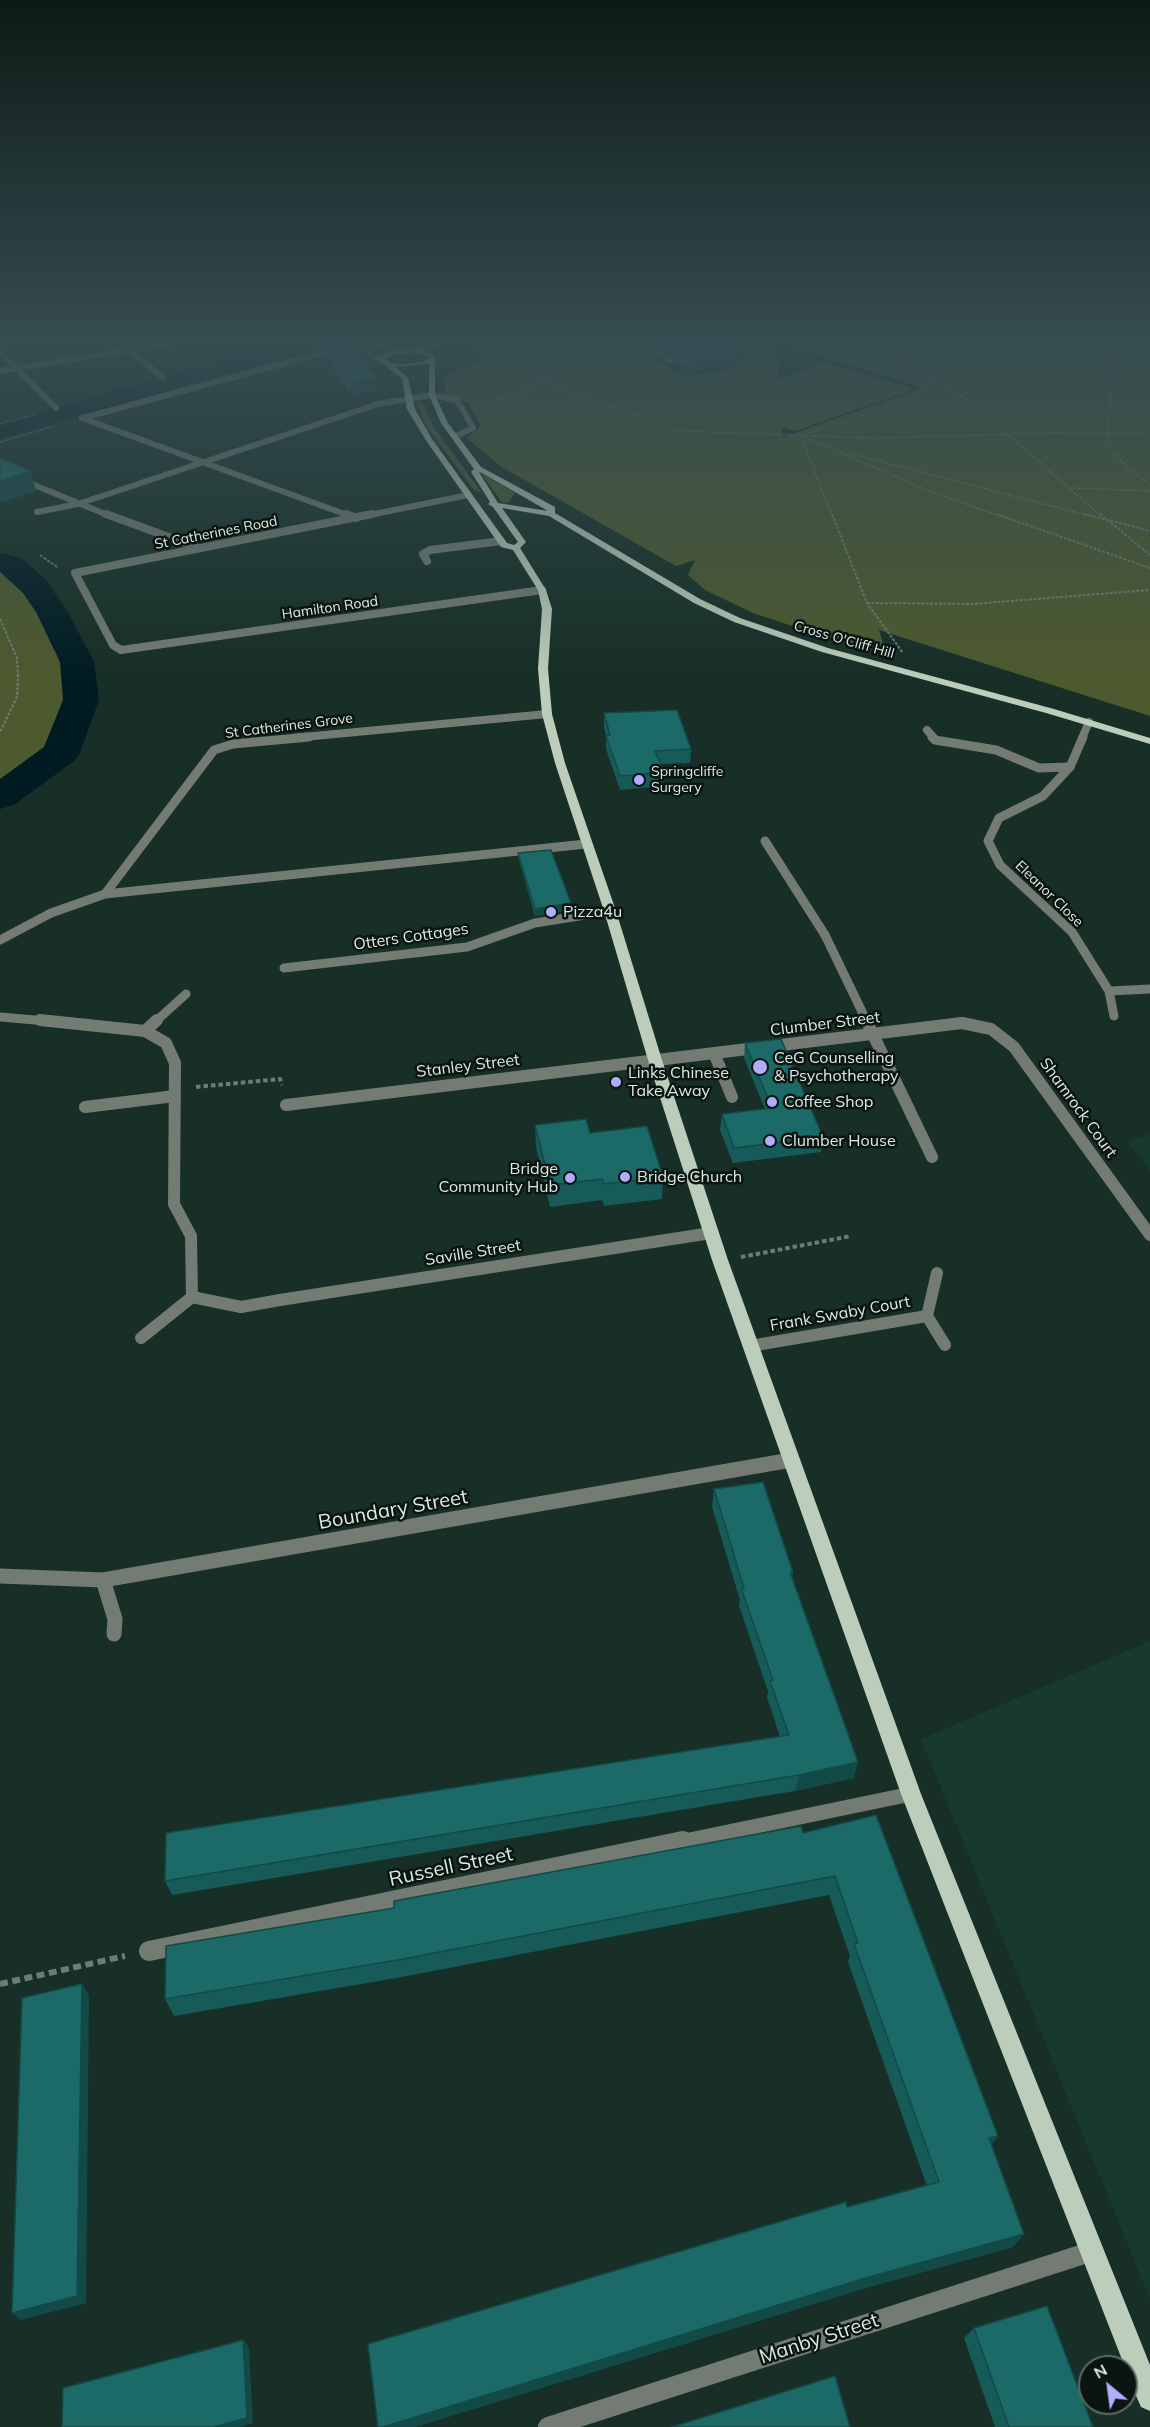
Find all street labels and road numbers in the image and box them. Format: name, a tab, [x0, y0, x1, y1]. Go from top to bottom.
street label: St Catherines Road	[153, 513, 279, 553]
street label: Hamilton Road	[281, 593, 379, 623]
street label: Cross O'Cliff Hill	[792, 618, 896, 662]
street label: St Catherines Grove	[224, 710, 354, 742]
street label: Eleanor Close	[1012, 857, 1086, 931]
street label: Otters Cottages	[352, 919, 470, 955]
street label: Clumber Street	[769, 1008, 881, 1040]
street label: Stanley Street	[415, 1050, 521, 1082]
street label: Shamrock Court	[1035, 1054, 1121, 1162]
street label: Saville Street	[424, 1236, 522, 1270]
street label: Frank Swaby Court	[768, 1292, 912, 1336]
street label: Boundary Street	[316, 1485, 470, 1535]
street label: Russell Street	[387, 1842, 515, 1892]
street label: Manby Street	[756, 2308, 882, 2370]

